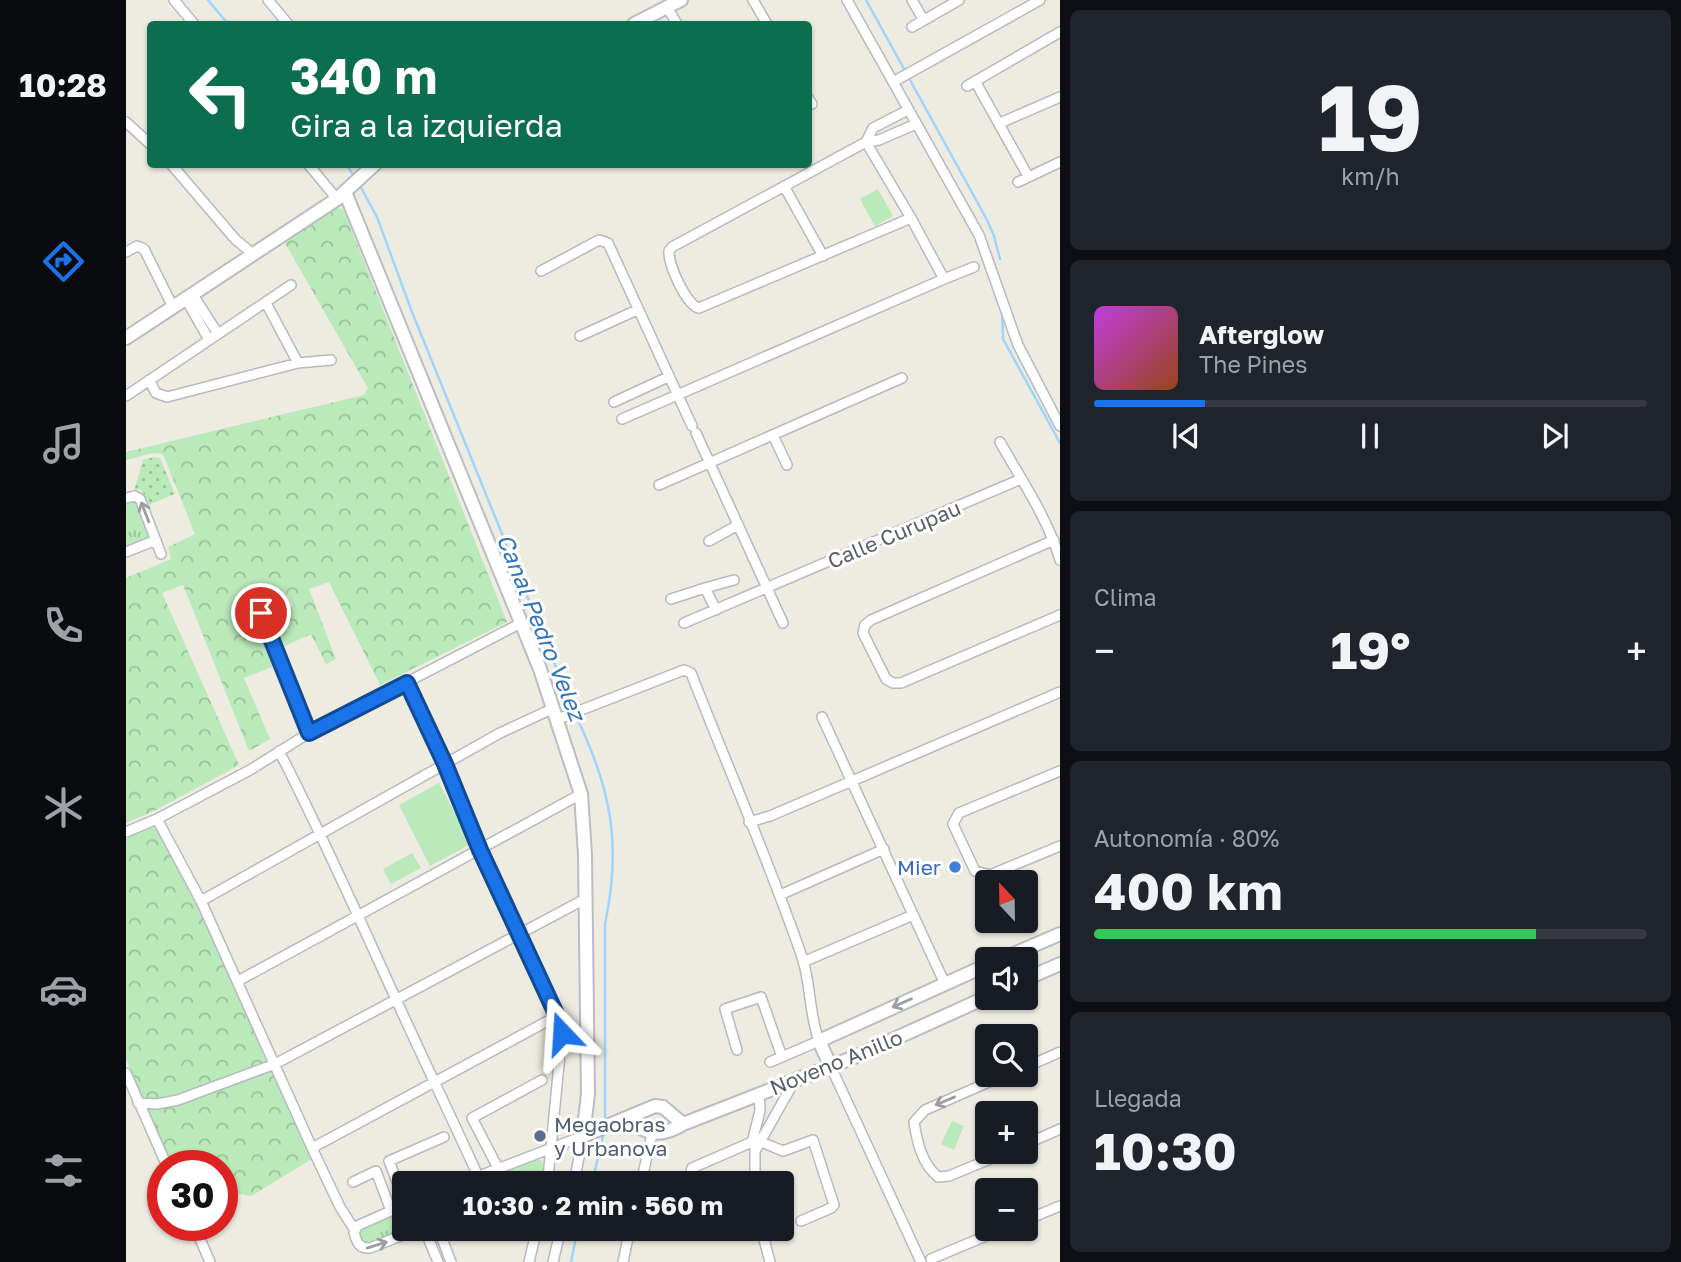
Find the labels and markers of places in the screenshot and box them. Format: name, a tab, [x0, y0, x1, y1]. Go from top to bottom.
pin	[231, 583, 291, 643]
place label: Mier	[897, 854, 941, 880]
marker: Mier	[947, 859, 963, 875]
place label: Megaobras y Urbanova	[554, 1111, 667, 1161]
marker: Megaobras y Urbanova	[532, 1128, 548, 1144]

